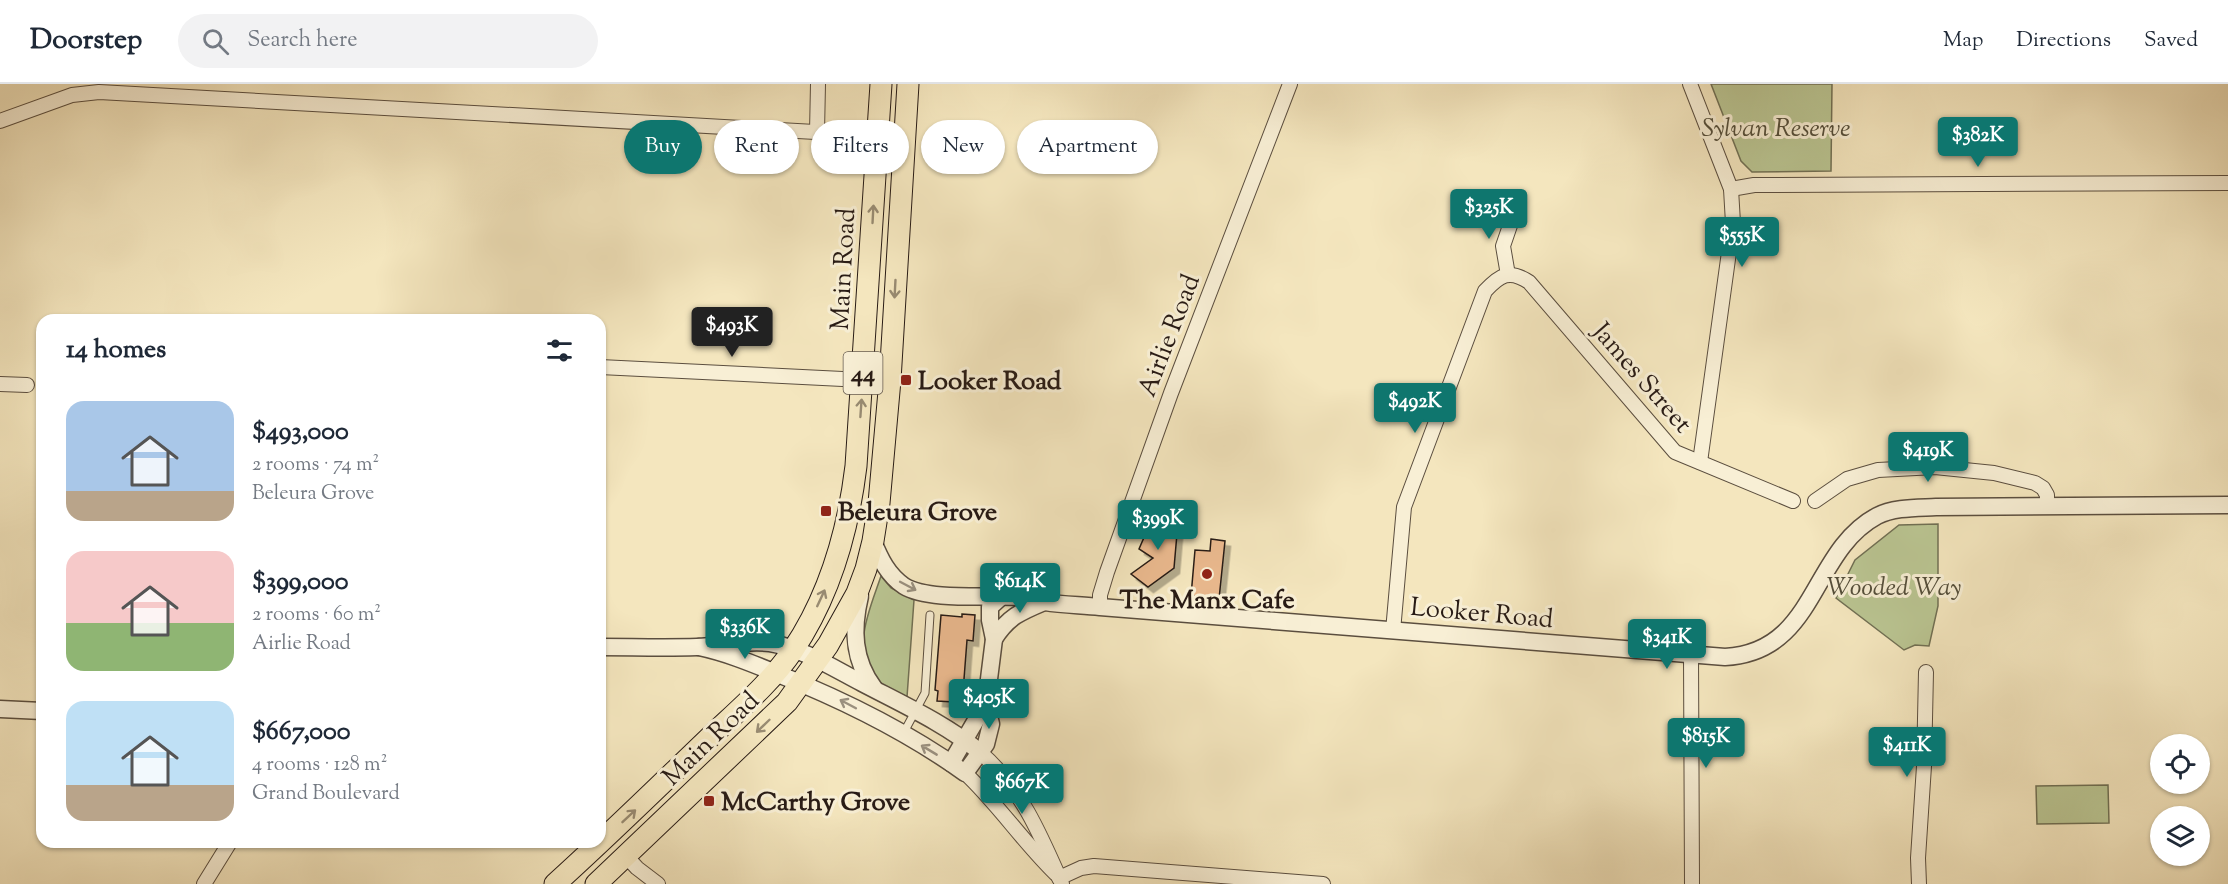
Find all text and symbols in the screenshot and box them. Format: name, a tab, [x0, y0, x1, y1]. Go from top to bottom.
search box	[178, 14, 598, 68]
text: Doorstep	[30, 21, 142, 61]
icon: search	[199, 25, 232, 58]
text: Search here	[247, 25, 358, 57]
text: Map	[1943, 26, 1983, 56]
text: Directions	[2016, 26, 2111, 56]
text: Saved	[2144, 26, 2198, 56]
park label: Sylvan Reserve	[1701, 111, 1851, 148]
pin: $382K	[1936, 117, 2020, 168]
chip: Buy	[624, 120, 702, 174]
chip: Rent	[714, 120, 799, 174]
chip: Filters	[811, 120, 909, 174]
chip: New	[921, 120, 1005, 174]
chip: Apartment	[1017, 120, 1158, 174]
text: $382K	[1952, 122, 2004, 151]
pin: $325K	[1447, 189, 1531, 240]
text: $325K	[1464, 194, 1514, 223]
one-way arrow	[867, 204, 878, 224]
street label: Main Road	[823, 207, 866, 331]
pin: $555K	[1700, 217, 1784, 268]
text: $555K	[1719, 222, 1765, 251]
street label: Airlie Road	[1130, 269, 1211, 403]
one-way arrow	[889, 279, 900, 299]
pin: $493K	[690, 307, 774, 358]
text: $493K	[706, 312, 758, 341]
street label: James Street	[1581, 314, 1700, 442]
text: 14 homes	[66, 332, 166, 369]
icon: filters	[543, 334, 576, 367]
road number: 44	[844, 352, 882, 394]
place label: Looker Road	[918, 364, 1062, 401]
marker: Looker Road	[899, 373, 913, 387]
pin: $492K	[1373, 383, 1457, 434]
text: $492K	[1388, 388, 1442, 417]
one-way arrow	[855, 399, 866, 419]
text: $493,000	[252, 414, 349, 451]
icon: home	[114, 425, 186, 497]
pin: $419K	[1886, 432, 1970, 483]
text: $419K	[1902, 437, 1954, 466]
text: 2 rooms · 74 m²	[252, 451, 379, 480]
text: Beleura Grove	[252, 480, 374, 509]
place label: Beleura Grove	[838, 495, 997, 532]
pin: $399K	[1116, 500, 1200, 551]
marker: Beleura Grove	[819, 504, 833, 518]
text: $399K	[1132, 505, 1184, 534]
pin: $614K	[978, 563, 1062, 614]
text: $399,000	[252, 564, 348, 601]
marker: The Manx Cafe	[1200, 567, 1214, 581]
text: $614K	[994, 568, 1046, 597]
park label: Wooded Way	[1827, 570, 1961, 607]
icon: home	[114, 575, 186, 647]
one-way arrow	[899, 580, 916, 592]
place label: The Manx Cafe	[1119, 583, 1295, 620]
one-way arrow	[815, 589, 827, 607]
street label: Looker Road	[1409, 590, 1555, 639]
text: 2 rooms · 60 m²	[252, 601, 381, 630]
pin: $336K	[703, 609, 787, 660]
text: $336K	[719, 614, 771, 643]
pin: $341K	[1625, 619, 1709, 670]
text: $341K	[1642, 624, 1692, 653]
text: Airlie Road	[252, 630, 351, 659]
pin: $405K	[947, 679, 1031, 730]
street label: Main Road	[655, 684, 769, 796]
text: $405K	[963, 684, 1015, 713]
one-way arrow	[840, 698, 857, 710]
text: $667,000	[252, 714, 351, 751]
pin: $815K	[1664, 718, 1748, 769]
one-way arrow	[755, 719, 770, 734]
text: $815K	[1682, 723, 1730, 752]
icon: home	[114, 725, 186, 797]
pin: $411K	[1865, 727, 1949, 778]
text: $411K	[1883, 732, 1931, 761]
map controls	[2150, 734, 2210, 866]
button: locate	[2150, 734, 2210, 794]
one-way arrow	[921, 744, 938, 756]
text: 4 rooms · 128 m²	[252, 751, 387, 780]
pin: $667K	[980, 764, 1064, 815]
text: $667K	[994, 769, 1050, 798]
text: Grand Boulevard	[252, 780, 400, 809]
place label: McCarthy Grove	[721, 785, 910, 822]
marker: McCarthy Grove	[702, 794, 716, 808]
button: layers	[2150, 806, 2210, 866]
one-way arrow	[621, 808, 636, 823]

